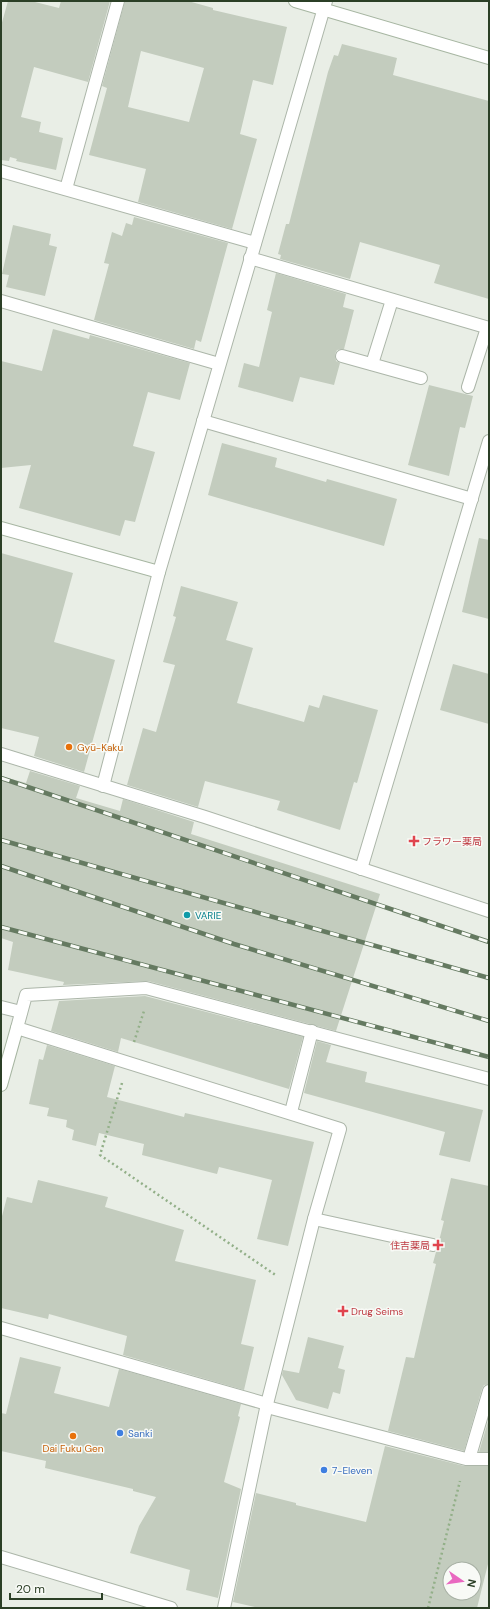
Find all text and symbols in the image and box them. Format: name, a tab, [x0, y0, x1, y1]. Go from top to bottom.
place label: Gyū-Kaku	[77, 741, 123, 754]
marker: Gyū-Kaku	[64, 742, 74, 752]
place label: フラワー薬局	[422, 835, 482, 848]
marker: フラワー薬局	[409, 836, 419, 846]
place label: VARIE	[195, 909, 222, 922]
marker: VARIE	[182, 910, 192, 920]
place label: 住吉薬局	[390, 1239, 430, 1252]
marker: 住吉薬局	[433, 1240, 443, 1250]
place label: Drug Seims	[351, 1305, 403, 1318]
marker: Drug Seims	[338, 1306, 348, 1316]
place label: Sanki	[128, 1427, 152, 1440]
marker: Sanki	[115, 1428, 125, 1438]
marker: Dai Fuku Gen	[68, 1431, 78, 1441]
place label: Dai Fuku Gen	[43, 1442, 104, 1455]
place label: 7-Eleven	[332, 1464, 372, 1477]
marker: 7-Eleven	[319, 1465, 329, 1475]
north arrow	[442, 1561, 482, 1601]
scale bar	[10, 1575, 102, 1601]
text: N	[464, 1578, 479, 1589]
text: 20 m	[16, 1581, 45, 1597]

